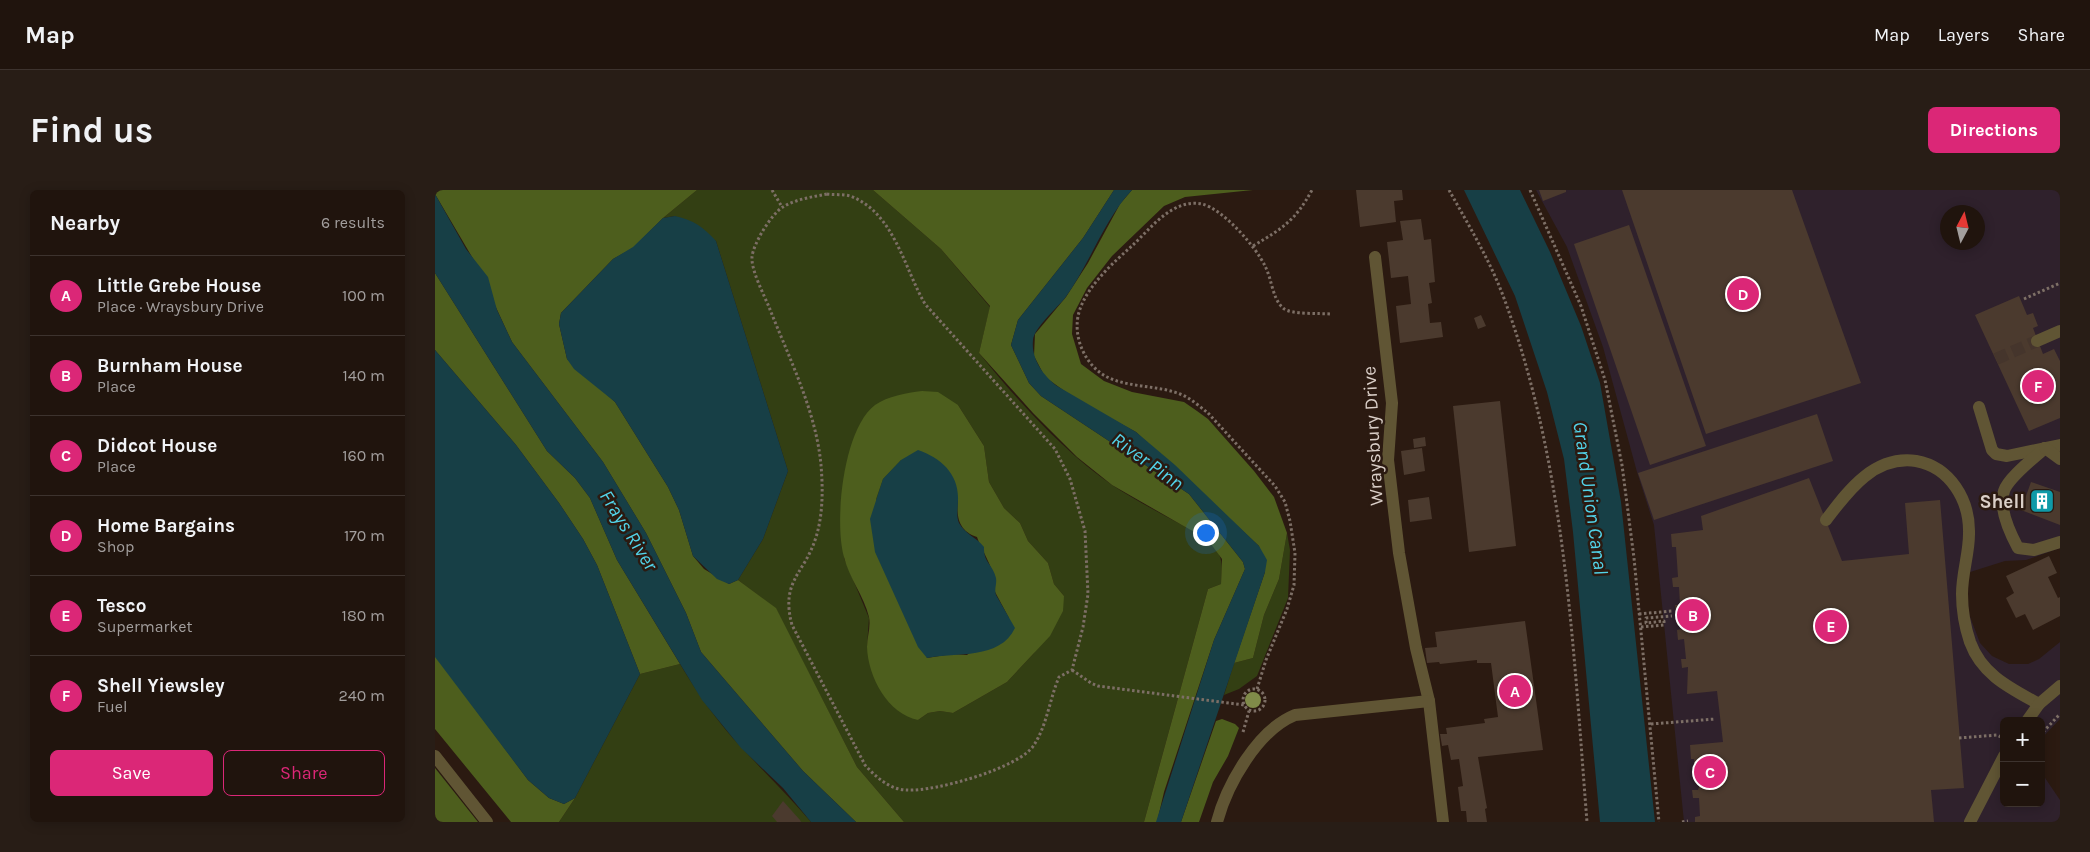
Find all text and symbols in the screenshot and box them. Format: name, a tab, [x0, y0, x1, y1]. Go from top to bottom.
text: Map	[25, 21, 75, 49]
text: Map	[1874, 24, 1910, 46]
text: Layers	[1938, 24, 1990, 46]
text: Share	[2018, 24, 2065, 46]
button: Directions	[1928, 107, 2060, 153]
text: Find us	[30, 110, 153, 151]
north arrow	[1940, 205, 1985, 250]
text: Nearby	[50, 211, 120, 235]
text: 6 results	[321, 213, 385, 232]
text: Little Grebe House	[97, 275, 261, 297]
pin: D	[1727, 275, 1759, 313]
text: A	[61, 286, 71, 305]
text: 100 m	[342, 286, 385, 305]
text: Place · Wraysbury Drive	[97, 297, 264, 316]
text: Burnham House	[97, 355, 242, 377]
text: B	[61, 366, 71, 385]
text: 140 m	[343, 366, 385, 385]
street label: Wraysbury Drive	[1358, 366, 1388, 506]
pin: F	[2022, 367, 2054, 405]
text: Place	[97, 377, 136, 396]
water label: Grand Union Canal	[1568, 420, 1613, 576]
water label: River Pinn	[1107, 428, 1188, 495]
text: Didcot House	[97, 435, 217, 457]
text: C	[61, 446, 71, 465]
text: 160 m	[342, 446, 385, 465]
text: Place	[97, 457, 136, 476]
water label: Frays River	[595, 486, 663, 576]
building icon: Shell	[2029, 488, 2055, 514]
place label: Shell	[1979, 491, 2025, 513]
text: Home Bargains	[97, 515, 235, 537]
your location	[1193, 520, 1219, 546]
text: D	[61, 526, 71, 545]
text: 170 m	[344, 526, 385, 545]
text: Shop	[97, 537, 134, 556]
text: Tesco	[97, 595, 146, 617]
pin: B	[1677, 596, 1709, 634]
text: E	[61, 606, 71, 625]
text: 180 m	[342, 606, 385, 625]
pin: E	[1815, 607, 1847, 645]
text: Supermarket	[97, 617, 193, 636]
pin: A	[1499, 672, 1531, 710]
text: Shell Yiewsley	[97, 675, 225, 697]
text: F	[62, 686, 70, 705]
text: 240 m	[339, 686, 385, 705]
text: Fuel	[97, 697, 127, 716]
map controls	[2000, 717, 2045, 807]
button: +	[2000, 717, 2045, 762]
button: Save	[50, 750, 213, 796]
button: Share	[223, 750, 385, 796]
pin: C	[1694, 753, 1726, 791]
button: −	[2000, 762, 2045, 807]

